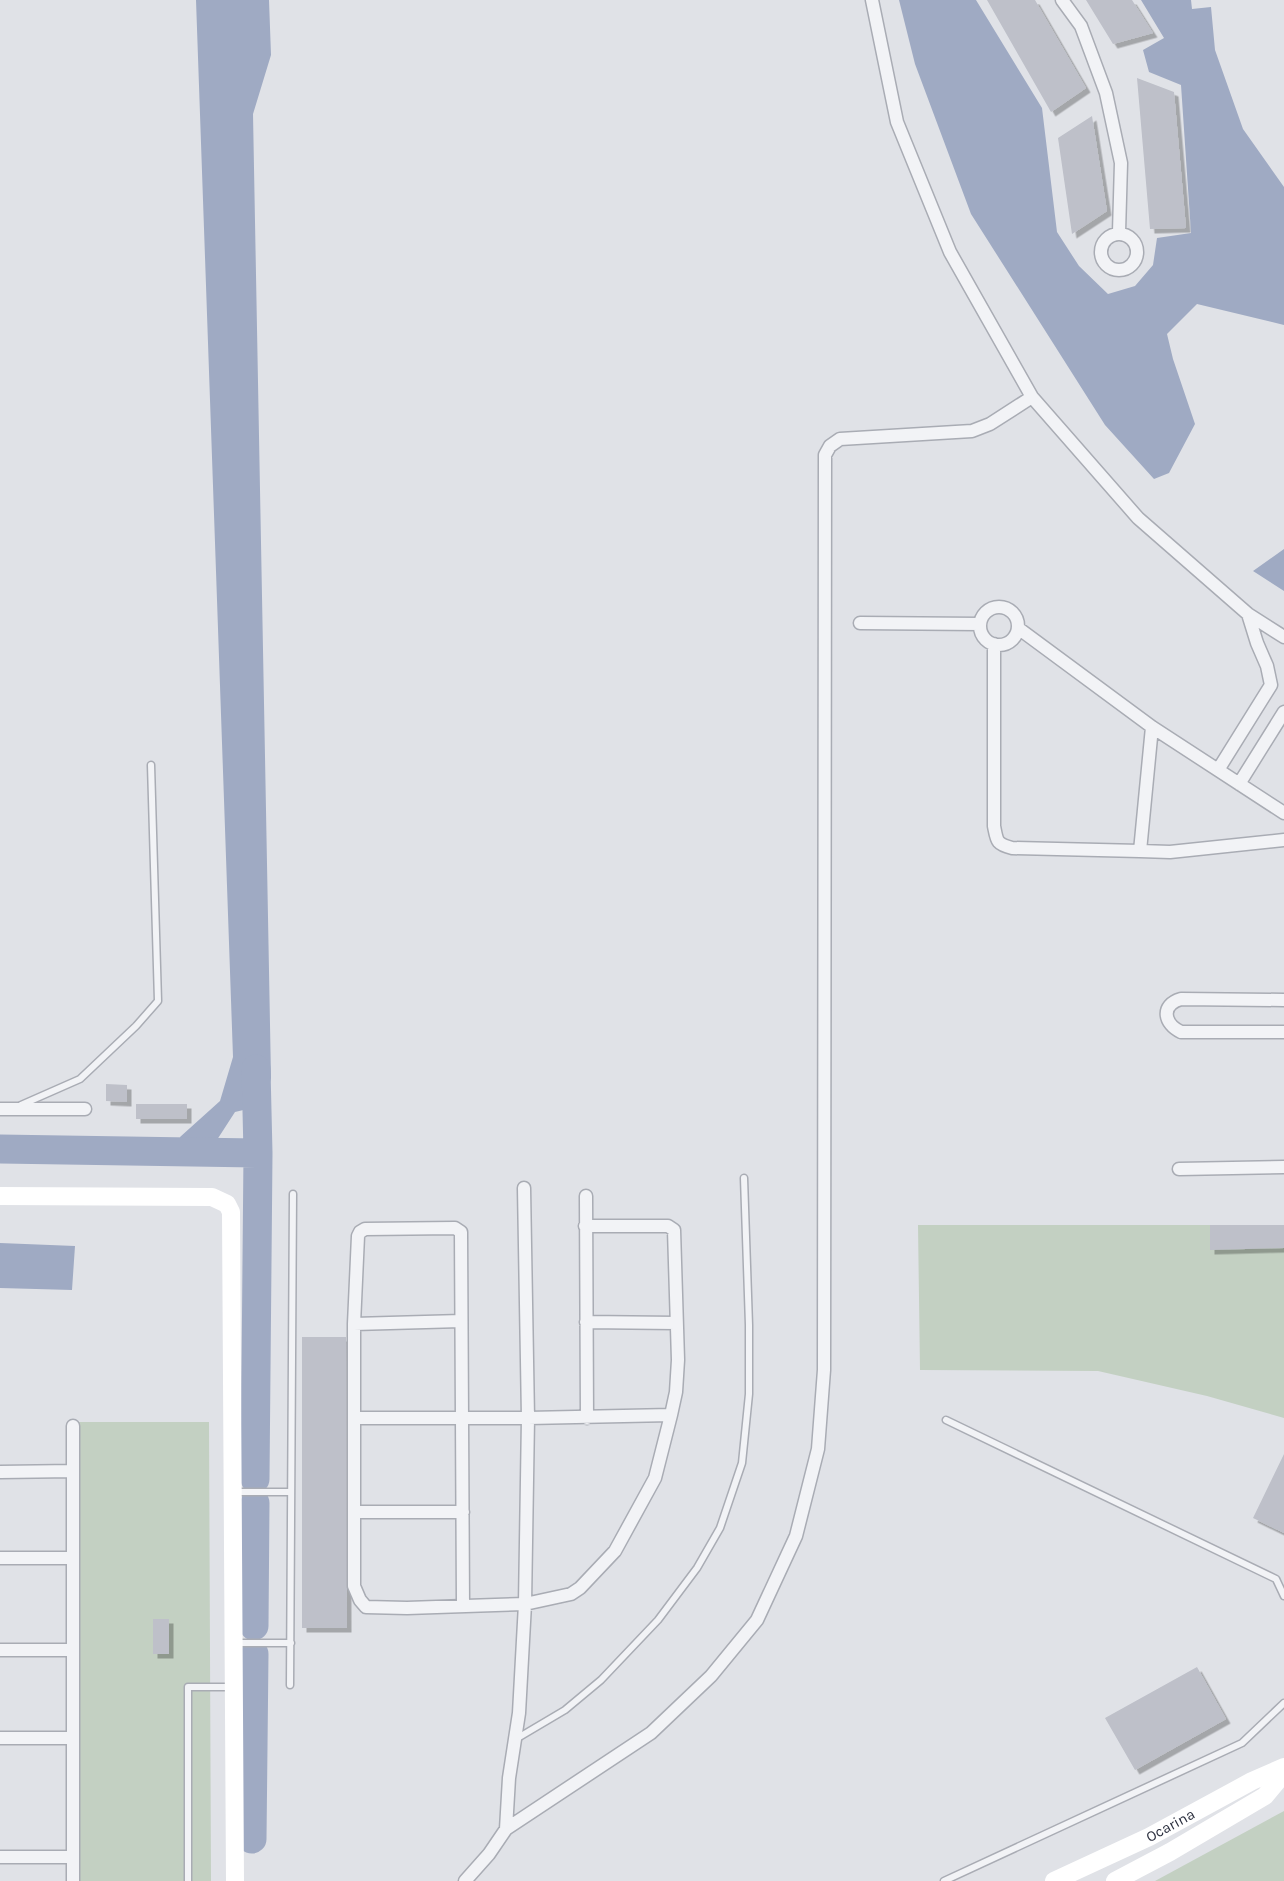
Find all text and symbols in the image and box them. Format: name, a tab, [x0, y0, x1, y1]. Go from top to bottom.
street label: Ocarina	[1143, 1805, 1198, 1846]

